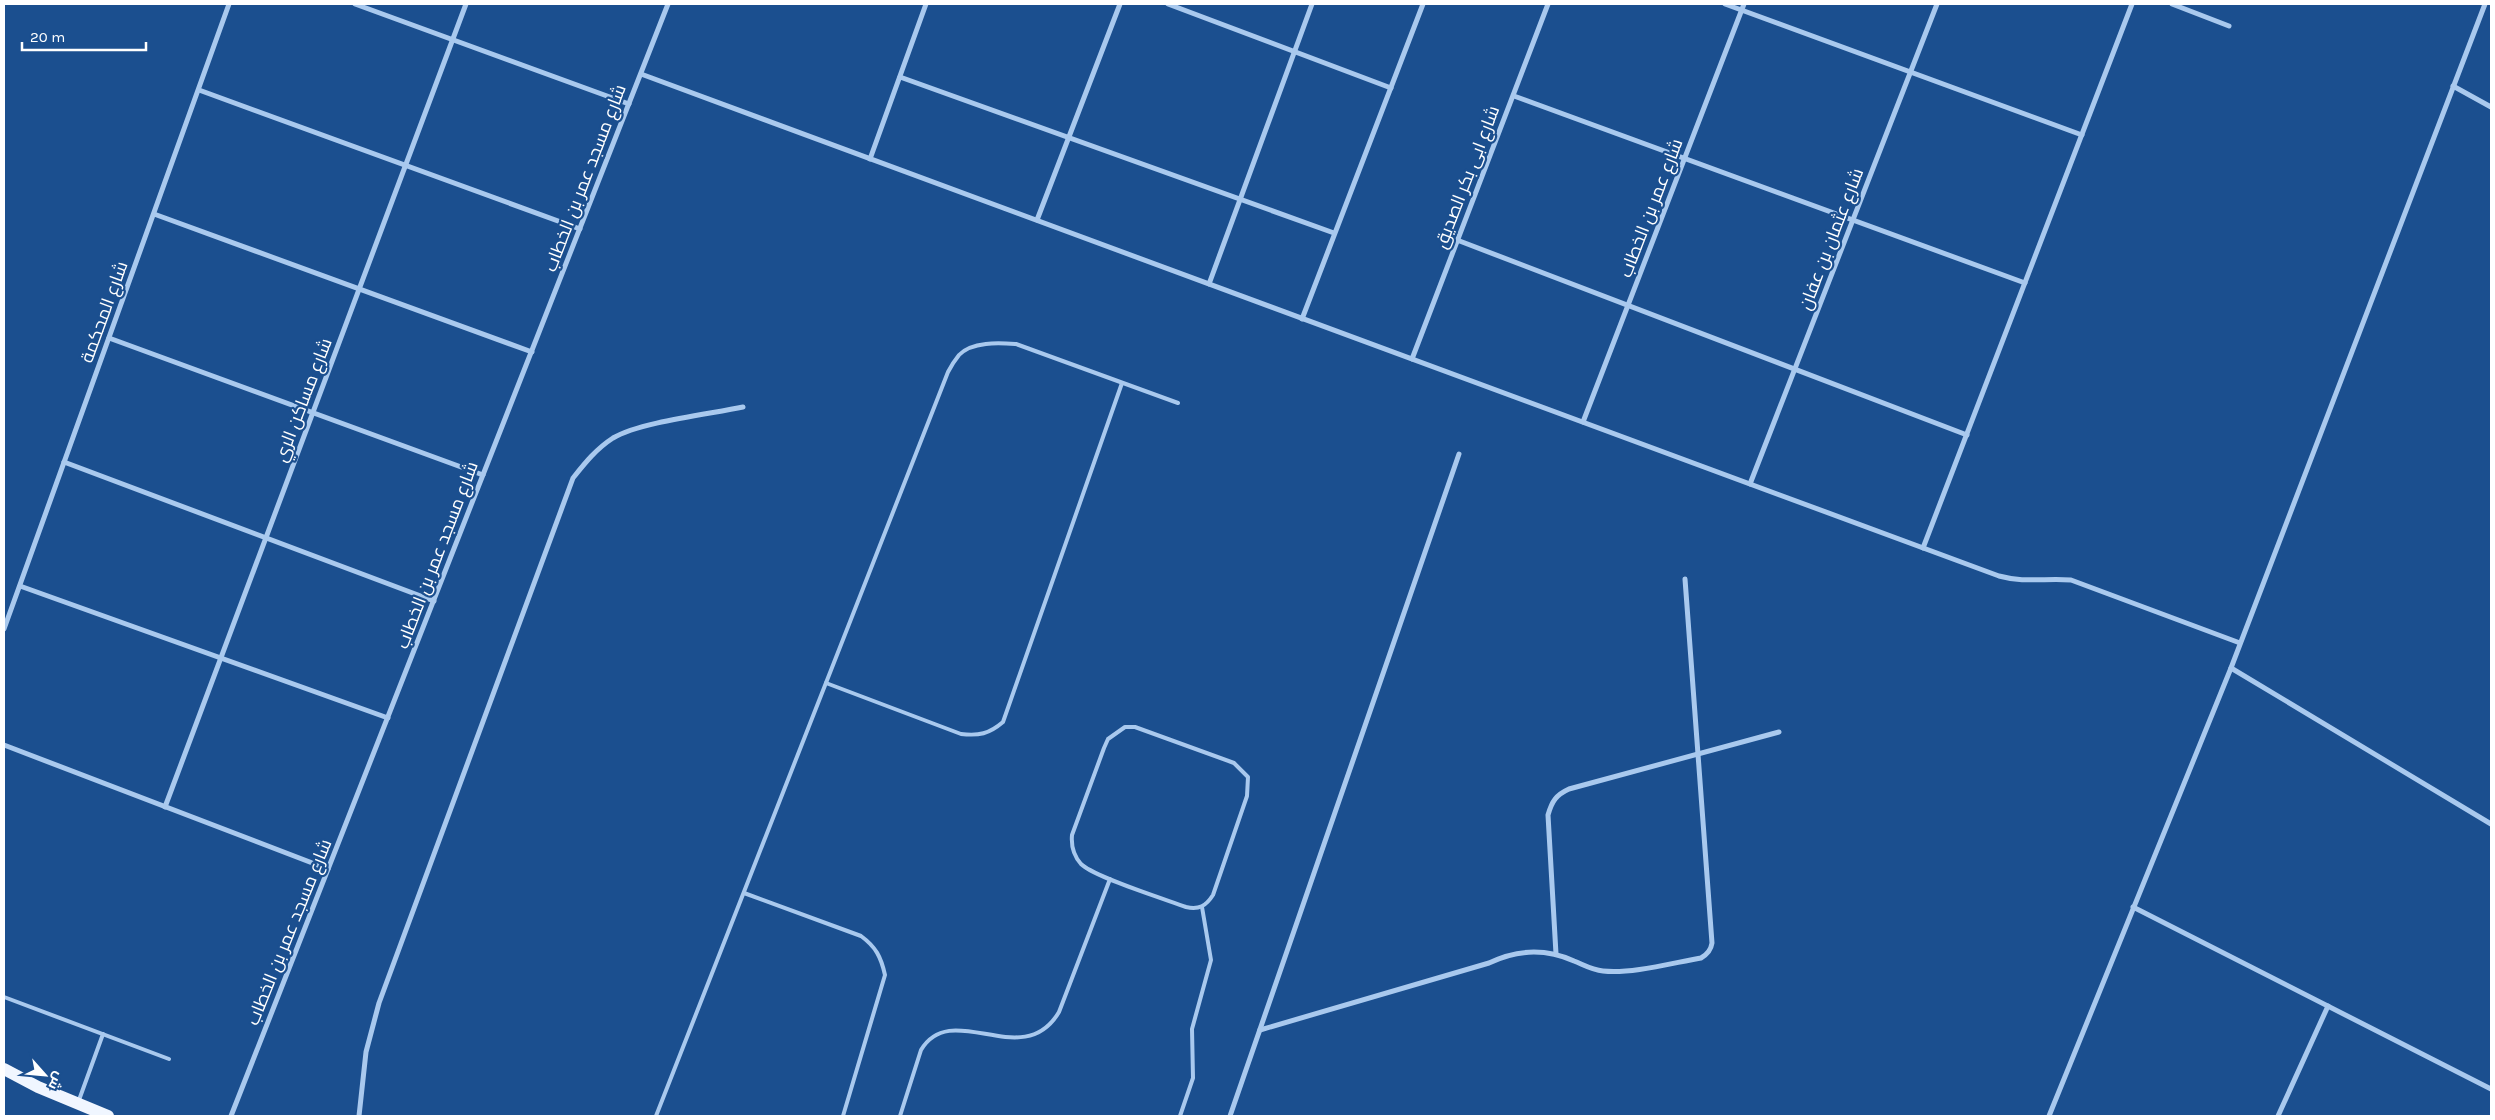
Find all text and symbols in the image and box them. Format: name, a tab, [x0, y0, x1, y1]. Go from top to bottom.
scale bar	[22, 20, 146, 52]
text: 20 m	[30, 28, 65, 46]
street label: شارع مسجد عمر بن الخطاب	[539, 81, 632, 275]
street label: شارع ابى بكر الصديق	[1430, 103, 1505, 252]
street label: شارع عمر بن الخطاب	[1614, 135, 1689, 281]
street label: شارع عثمان بن عفان	[1794, 165, 1869, 313]
street label: شارع المحكمة	[75, 258, 133, 366]
street label: شارع مساكن الري	[269, 335, 340, 466]
street label: شارع مسجد عمر بن الخطاب	[391, 458, 484, 652]
street label: شارع مسجد عمر بن الخطاب	[242, 836, 337, 1029]
north arrow	[20, 1050, 70, 1100]
text: ش	[44, 1069, 68, 1093]

